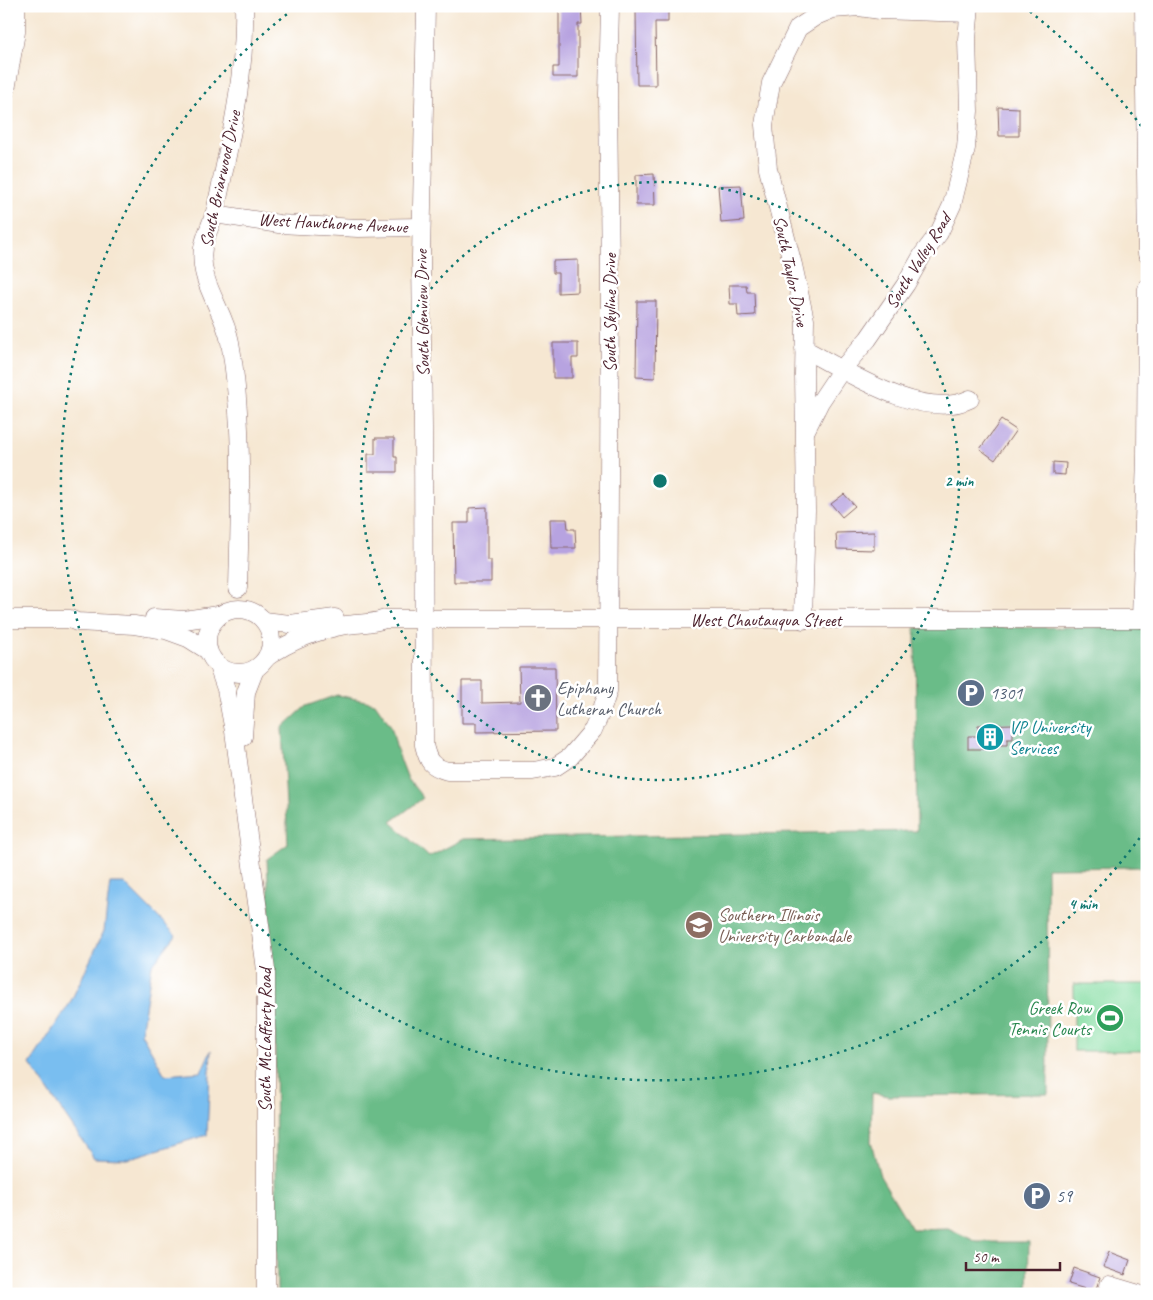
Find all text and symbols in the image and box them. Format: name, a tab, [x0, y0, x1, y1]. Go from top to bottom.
street label: South Briarwood Drive	[195, 107, 245, 249]
street label: South Valley Road	[880, 207, 958, 313]
street label: West Hawthorne Avenue	[258, 208, 409, 238]
street label: South Taylor Drive	[769, 214, 814, 329]
street label: South Glenview Drive	[410, 248, 434, 377]
street label: South Skyline Drive	[599, 253, 621, 372]
centre of rings	[651, 472, 669, 490]
text: 2 min	[945, 472, 974, 491]
street label: West Chautauqua Street	[690, 609, 844, 631]
place label: Epiphany Lutheran Church	[557, 677, 662, 720]
parking icon: 1301	[956, 678, 986, 708]
place label: 1301	[990, 682, 1023, 704]
church icon: Epiphany Lutheran Church	[523, 683, 553, 713]
place label: VP University Services	[1009, 716, 1093, 759]
building icon: VP University Services	[975, 722, 1005, 752]
text: 4 min	[1069, 895, 1098, 914]
place label: Southern Illinois University Carbondale	[718, 904, 852, 947]
school or university icon: Southern Illinois University Carbondale	[684, 910, 714, 940]
street label: South McLafferty Road	[254, 965, 276, 1112]
place label: Greek Row Tennis Courts	[1008, 997, 1093, 1040]
sports icon: Greek Row Tennis Courts	[1095, 1003, 1125, 1033]
parking icon: 59	[1022, 1181, 1052, 1211]
place label: 59	[1056, 1185, 1074, 1207]
scale bar	[966, 1240, 1059, 1272]
text: 50 m	[973, 1248, 1000, 1267]

